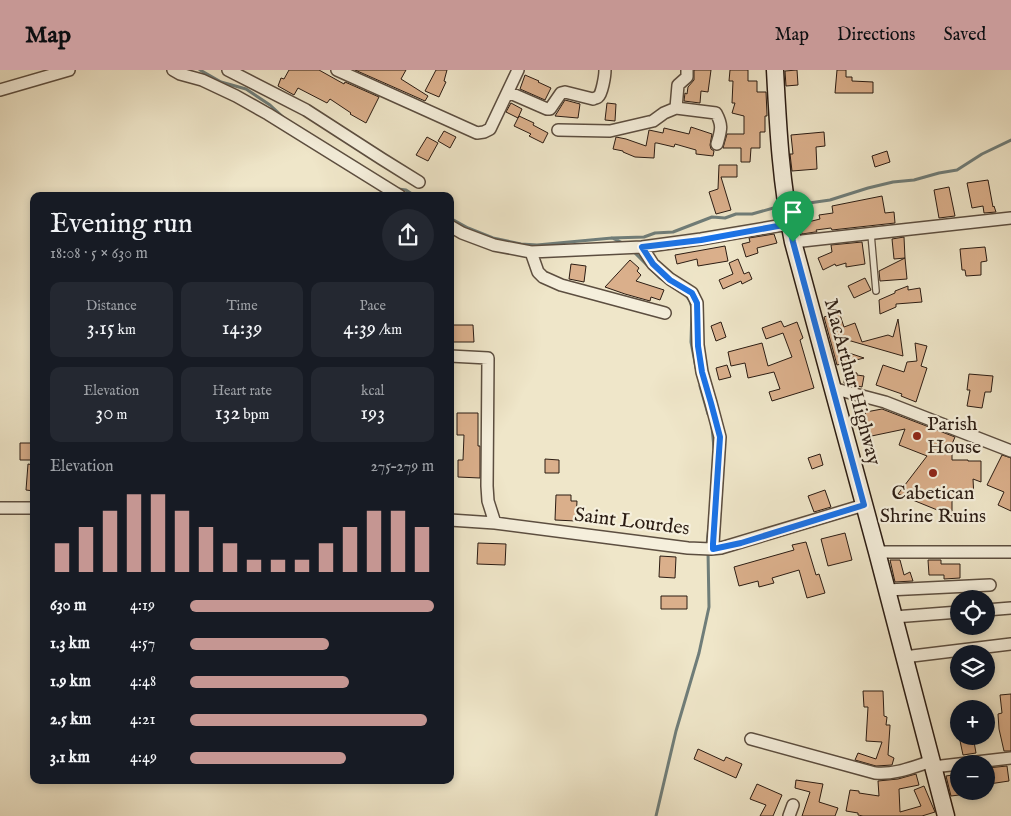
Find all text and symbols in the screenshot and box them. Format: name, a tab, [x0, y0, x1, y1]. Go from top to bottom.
text: Map	[25, 20, 71, 51]
text: Map	[775, 24, 809, 47]
text: Directions	[837, 24, 915, 47]
text: Saved	[943, 24, 986, 47]
pin	[772, 191, 814, 242]
icon: arrive	[779, 198, 807, 226]
text: Evening run	[50, 207, 193, 242]
button: share	[382, 209, 434, 261]
text: 18:08 · 5 × 630 m	[50, 244, 148, 264]
street label: MacArthur Highway	[818, 296, 886, 468]
text: Distance	[86, 297, 137, 315]
text: Time	[226, 297, 258, 315]
text: Pace	[359, 297, 386, 315]
text: 3.15	[87, 315, 115, 342]
text: 14:39	[222, 315, 262, 342]
text: 4:39	[343, 315, 376, 342]
text: km	[115, 321, 136, 339]
text: /km	[376, 321, 402, 339]
text: Elevation	[84, 382, 139, 400]
text: Heart rate	[212, 382, 272, 400]
text: kcal	[361, 382, 384, 400]
text: 30	[95, 400, 113, 427]
text: 132	[215, 400, 240, 427]
text: 193	[360, 400, 385, 427]
text: m	[113, 406, 127, 424]
text: bpm	[240, 406, 269, 424]
place label: Parish House	[927, 412, 981, 460]
marker: Parish House	[911, 430, 923, 442]
text: Elevation	[50, 457, 113, 477]
text: 275–279 m	[370, 457, 434, 477]
marker: Cabetican Shrine Ruins	[927, 467, 939, 479]
place label: Cabetican Shrine Ruins	[880, 481, 986, 529]
street label: Saint Lourdes	[573, 503, 691, 541]
map controls	[950, 590, 995, 800]
button: locate	[950, 590, 995, 635]
text: 630 m	[50, 596, 86, 616]
text: 4:19	[130, 596, 155, 616]
text: 1.3 km	[50, 634, 90, 654]
text: 4:57	[130, 634, 155, 654]
button: layers	[950, 645, 995, 690]
text: 1.9 km	[50, 672, 91, 692]
text: 4:48	[130, 672, 156, 692]
button: +	[950, 700, 995, 745]
text: 2.5 km	[50, 710, 91, 730]
text: 4:21	[130, 710, 156, 730]
text: 3.1 km	[50, 748, 90, 768]
text: 4:49	[130, 748, 157, 768]
button: −	[950, 755, 995, 800]

